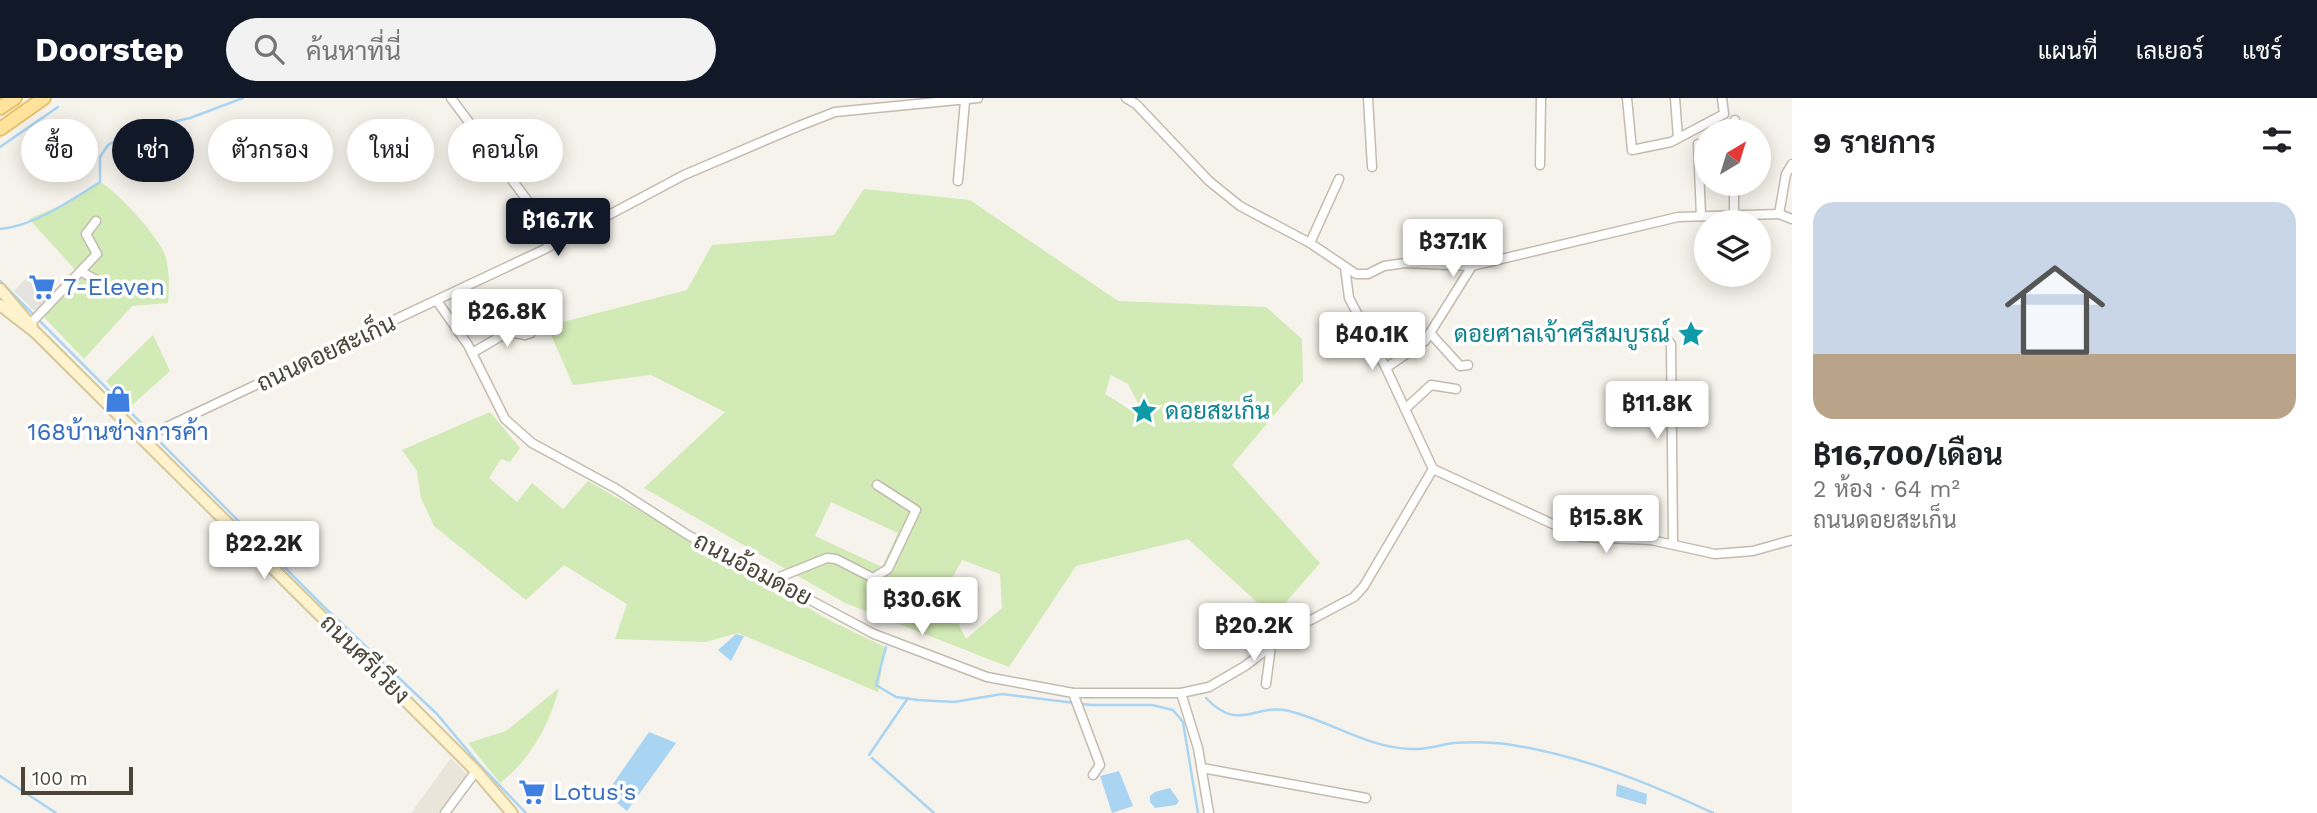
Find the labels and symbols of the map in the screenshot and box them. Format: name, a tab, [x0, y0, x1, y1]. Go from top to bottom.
north arrow	[1694, 119, 1771, 196]
pin: ฿16.7K	[501, 198, 615, 258]
pin: ฿37.1K	[1396, 220, 1510, 279]
supermarket icon: 7-Eleven	[27, 272, 57, 302]
place label: 7-Eleven	[63, 273, 165, 301]
pin: ฿26.8K	[450, 289, 564, 349]
street label: ถนนดอยสะเก็น	[251, 306, 400, 397]
pin: ฿40.1K	[1315, 313, 1429, 372]
place label: ดอยศาลเจ้าศรีสมบูรณ์	[1454, 318, 1670, 351]
place icon: ดอยศาลเจ้าศรีสมบูรณ์	[1676, 319, 1706, 349]
pin: ฿11.8K	[1600, 382, 1714, 441]
shop icon: 168บ้านช่างการค้า	[103, 384, 133, 414]
place label: ดอยสะเก็น	[1165, 394, 1270, 425]
place icon: ดอยสะเก็น	[1129, 396, 1159, 426]
place label: 168บ้านช่างการค้า	[27, 417, 209, 446]
pin: ฿15.8K	[1549, 496, 1663, 555]
pin: ฿22.2K	[207, 522, 321, 581]
street label: ถนนอ้อมดอย	[689, 525, 817, 612]
pin: ฿30.6K	[865, 578, 979, 637]
pin: ฿20.2K	[1197, 603, 1311, 663]
street label: ถนนศรีเวียง	[314, 608, 416, 710]
scale bar	[21, 764, 133, 796]
supermarket icon: Lotus's	[517, 777, 547, 807]
place label: Lotus's	[553, 778, 636, 806]

